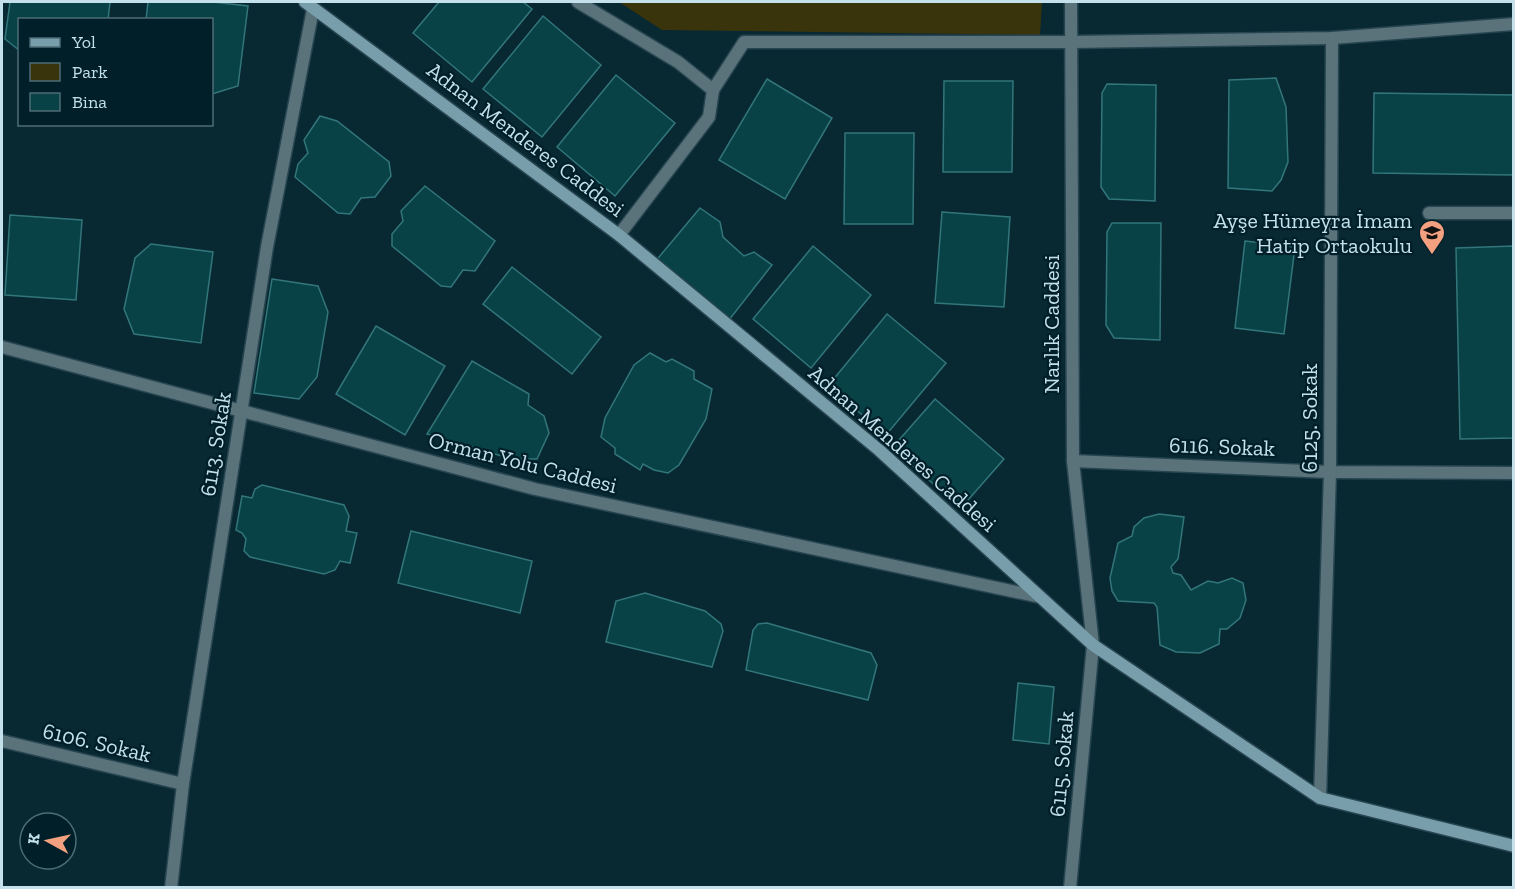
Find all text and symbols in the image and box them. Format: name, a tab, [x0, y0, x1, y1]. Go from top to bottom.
legend	[18, 18, 213, 126]
text: Yol	[71, 31, 96, 53]
street label: Adnan Menderes Caddesi	[422, 56, 630, 223]
text: Park	[72, 61, 108, 83]
text: Bina	[72, 91, 107, 113]
place label: Ayşe Hümeyra İmam Hatip Ortaokulu	[1214, 207, 1413, 259]
school or university icon: Ayşe Hümeyra İmam Hatip Ortaokulu	[1417, 218, 1447, 256]
street label: Narlık Caddesi	[1038, 255, 1065, 394]
street label: Adnan Menderes Caddesi	[803, 359, 1002, 537]
street label: 6125. Sokak	[1296, 363, 1323, 472]
street label: 6113. Sokak	[194, 389, 237, 498]
street label: Orman Yolu Caddesi	[426, 426, 620, 499]
street label: 6116. Sokak	[1168, 431, 1276, 462]
street label: 6115. Sokak	[1043, 709, 1080, 818]
street label: 6106. Sokak	[40, 717, 154, 768]
north arrow	[18, 811, 78, 871]
text: K	[23, 832, 44, 846]

